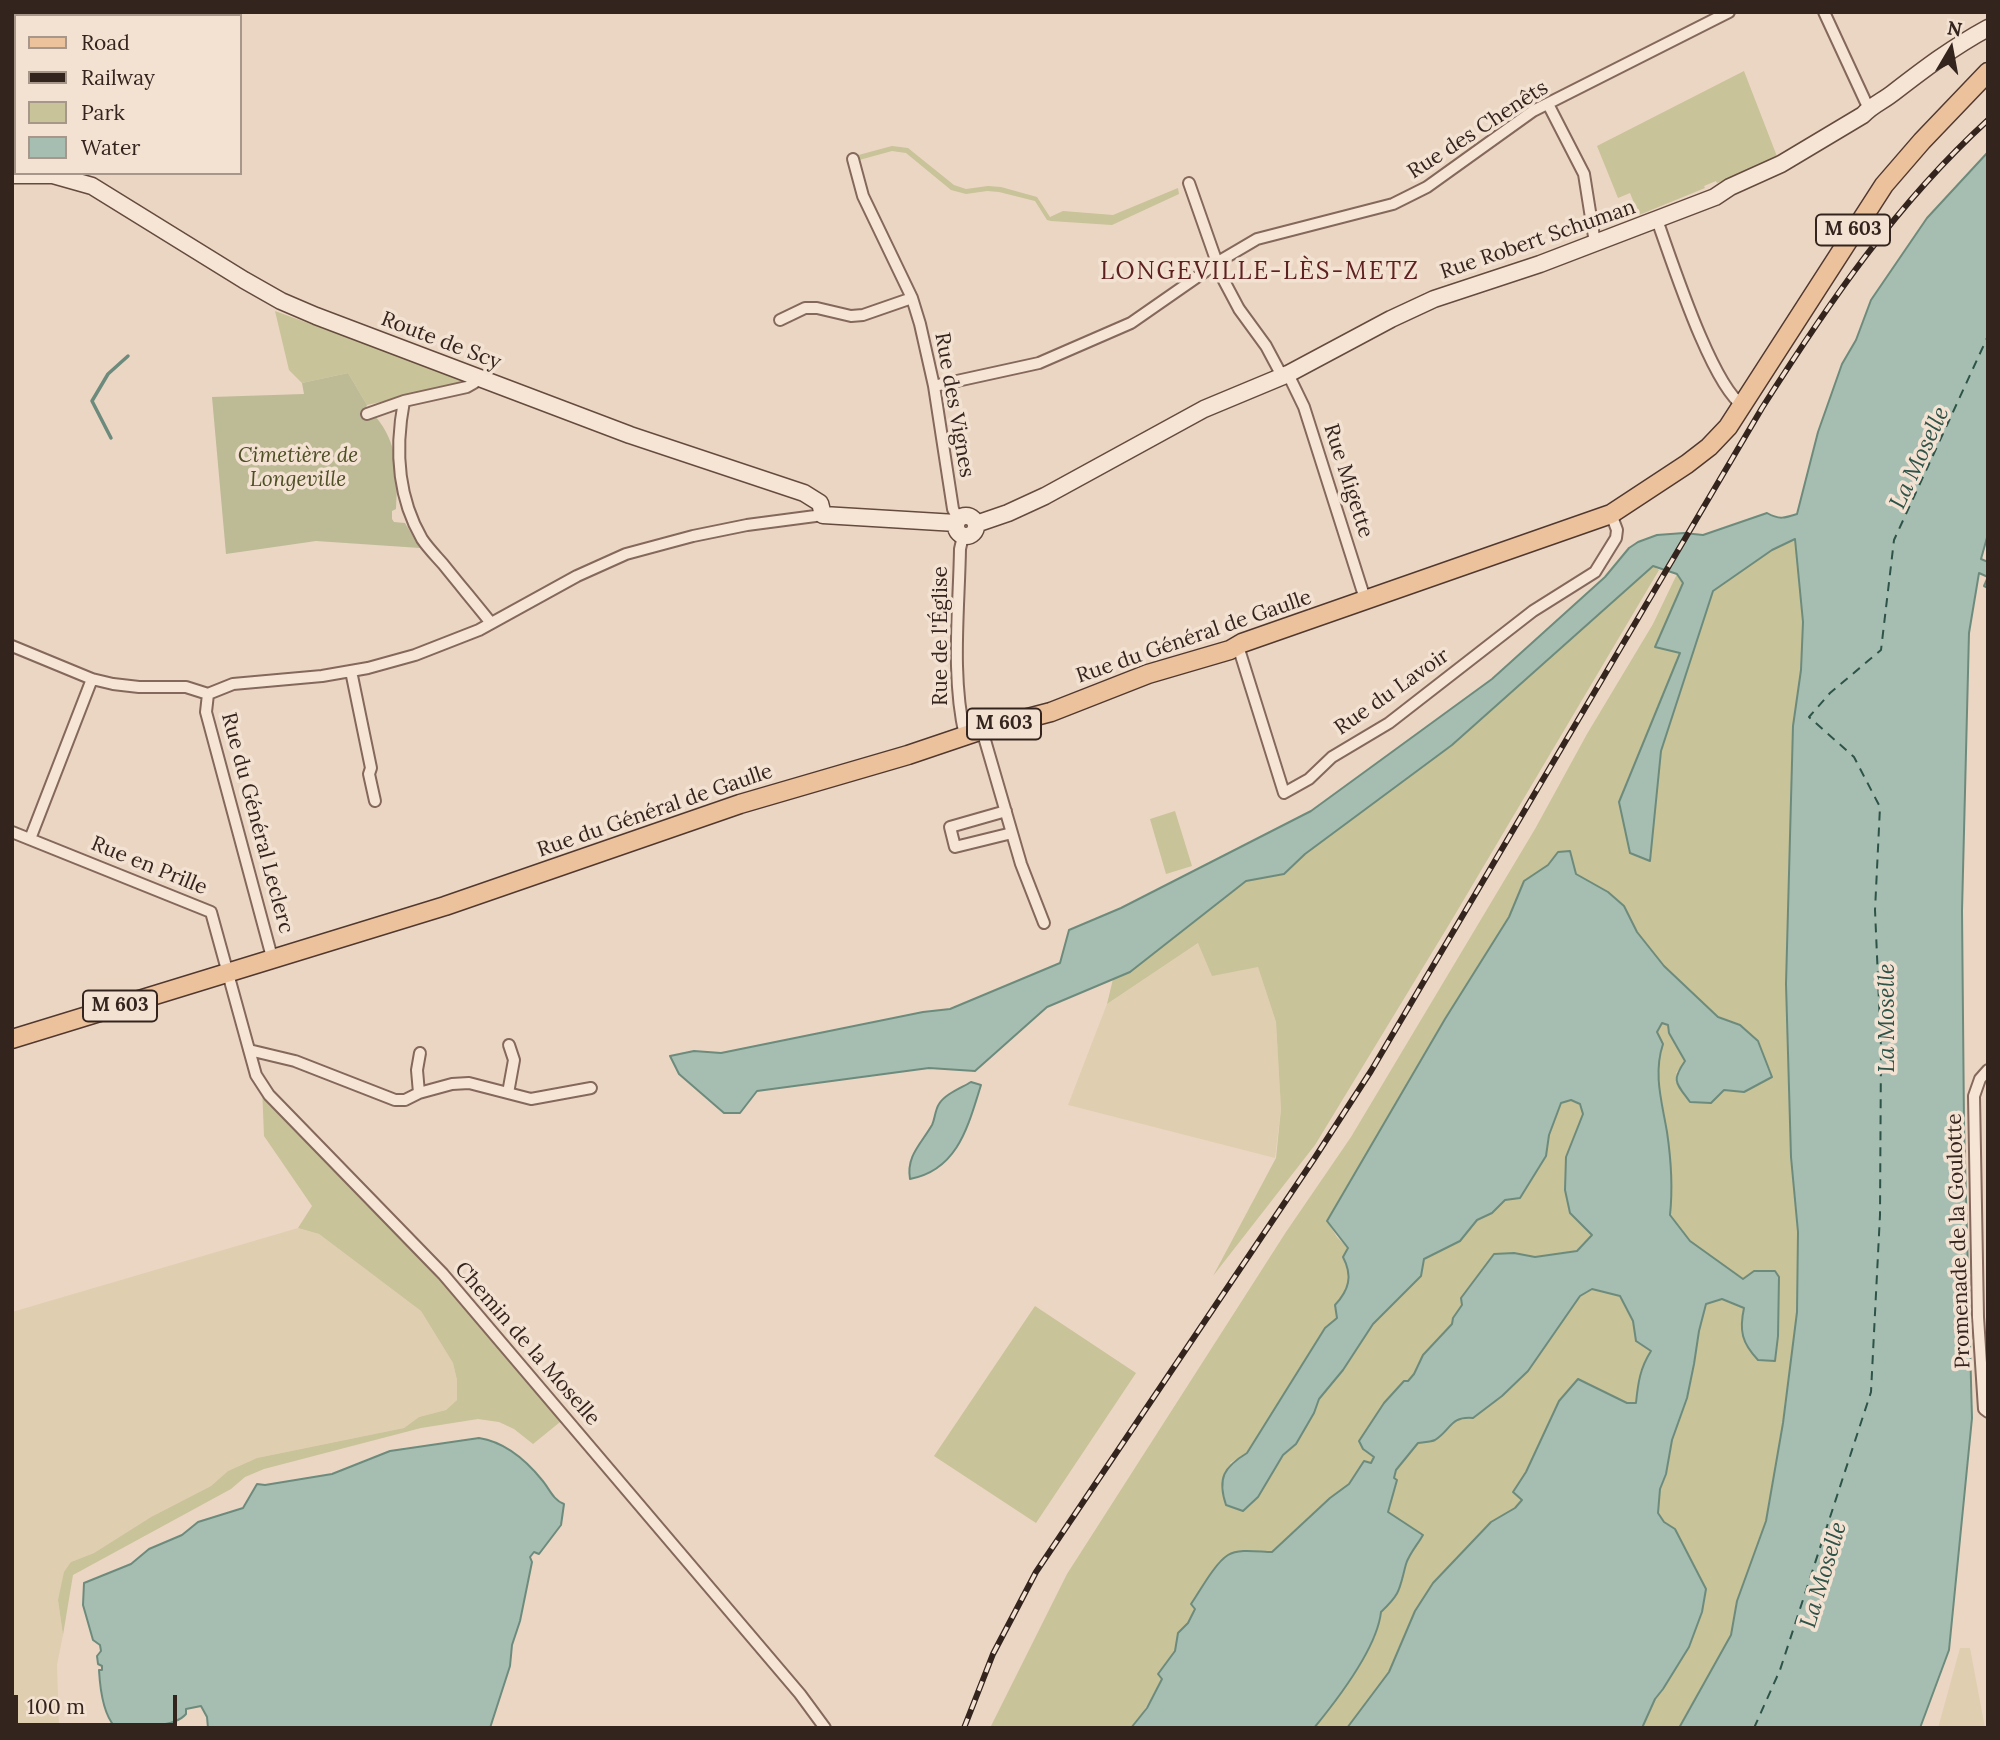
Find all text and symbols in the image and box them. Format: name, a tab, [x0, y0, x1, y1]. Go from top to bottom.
legend	[14, 14, 242, 175]
north arrow	[1916, 14, 1986, 84]
text: N	[1945, 15, 1964, 41]
text: Road	[81, 29, 130, 56]
text: Railway	[81, 64, 155, 91]
street label: Rue des Chenêts	[1403, 75, 1553, 185]
text: Park	[81, 99, 125, 126]
text: Water	[81, 134, 140, 161]
street label: Rue Robert Schuman	[1437, 195, 1639, 285]
road number: M 603	[1816, 214, 1890, 246]
district label: LONGEVILLE-LÈS-METZ	[1103, 258, 1417, 286]
street label: Route de Scy	[377, 307, 505, 375]
street label: Rue des Vignes	[929, 331, 979, 479]
water label: La Moselle	[1884, 403, 1956, 513]
street label: Rue Migette	[1318, 421, 1378, 541]
park label: Cimetière de Longeville	[238, 443, 358, 493]
street label: Rue de l'Église	[928, 566, 954, 706]
street label: Rue du Général de Gaulle	[1073, 585, 1315, 689]
street label: Rue du Lavoir	[1330, 643, 1454, 741]
road number: M 603	[967, 708, 1041, 740]
street label: Rue du Général Leclerc	[215, 710, 299, 936]
street label: Rue du Général de Gaulle	[534, 759, 776, 863]
street label: Rue en Prille	[87, 831, 211, 901]
water label: La Moselle	[1873, 963, 1901, 1073]
road number: M 603	[83, 990, 157, 1022]
street label: Promenade de la Goulotte	[1942, 1113, 1976, 1369]
street label: Chemin de la Moselle	[449, 1257, 605, 1431]
water label: La Moselle	[1795, 1519, 1853, 1631]
scale bar	[18, 1680, 180, 1724]
text: 100 m	[27, 1693, 85, 1720]

